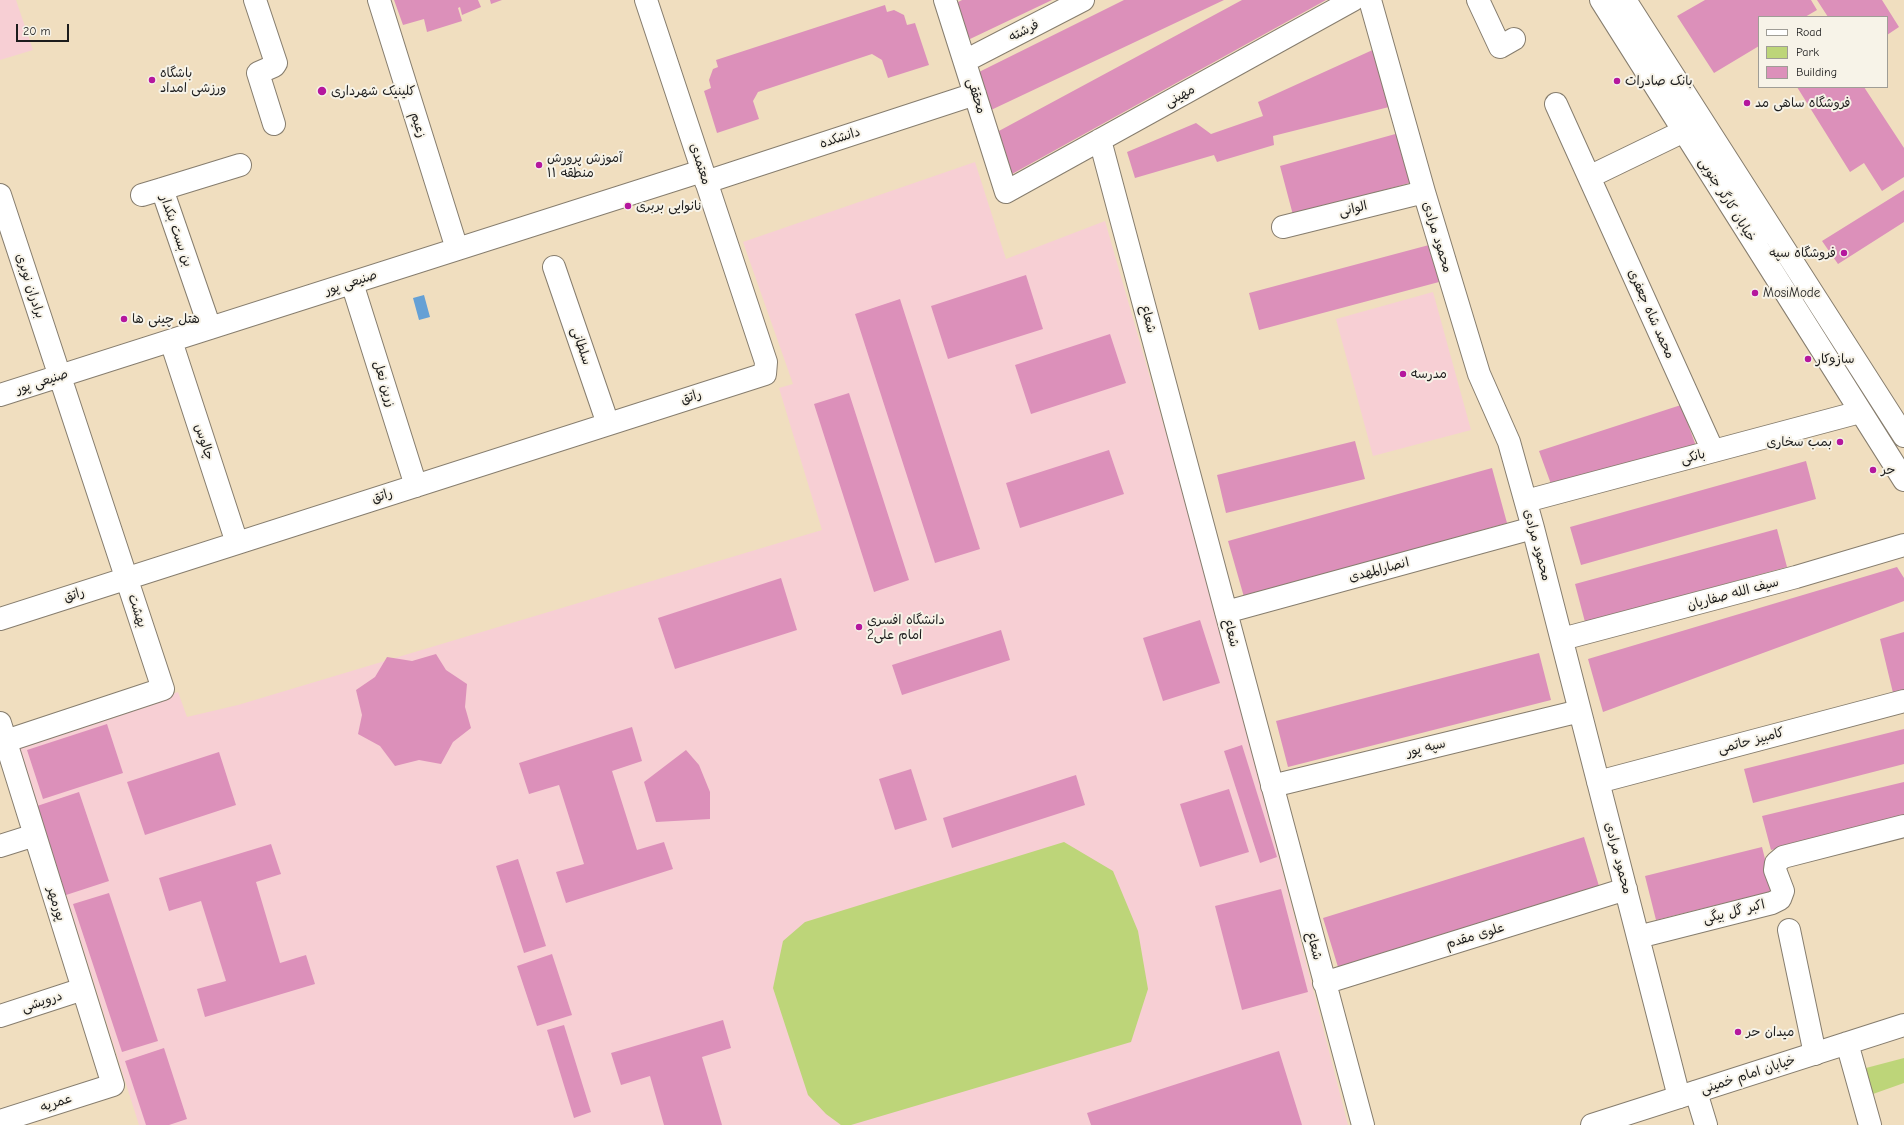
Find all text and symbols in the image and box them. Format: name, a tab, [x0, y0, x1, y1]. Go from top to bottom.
scale bar	[18, 16, 71, 42]
legend	[1758, 16, 1888, 88]
street label: فرشته	[1006, 17, 1042, 45]
text: 20 m	[23, 24, 51, 38]
text: Road	[1796, 25, 1822, 39]
text: Park	[1796, 45, 1819, 59]
place label: باشگاه ورزشی امداد	[160, 65, 226, 96]
text: Building	[1796, 65, 1837, 79]
place label: بانک صادرات	[1625, 73, 1693, 89]
marker: باشگاه ورزشی امداد	[147, 75, 157, 85]
street label: محققی	[963, 76, 989, 116]
marker: بانک صادرات	[1612, 76, 1622, 86]
street label: مهینی	[1162, 81, 1198, 111]
place label: کلینیک شهرداری	[331, 83, 415, 99]
marker: کلینیک شهرداری	[316, 85, 328, 97]
place label: فروشگاه ساهی مد	[1755, 95, 1850, 111]
marker: فروشگاه ساهی مد	[1742, 98, 1752, 108]
street label: زعیم	[407, 110, 429, 140]
street label: دانشکده	[818, 124, 862, 152]
street label: معتمدی	[686, 141, 714, 187]
place label: آموزش پرورش منطقه ۱۱	[547, 150, 622, 181]
street label: خیابان کارگر جنوبی	[1695, 155, 1759, 245]
marker: آموزش پرورش منطقه ۱۱	[534, 160, 544, 170]
street label: بن بست بنکدار	[156, 193, 196, 269]
place label: نانوایی بربری	[636, 198, 702, 214]
street label: الوانی	[1337, 198, 1369, 220]
street label: محمود مرادی	[1419, 200, 1455, 274]
marker: نانوایی بربری	[623, 201, 633, 211]
place label: فروشگاه سپه	[1769, 245, 1836, 261]
marker: فروشگاه سپه	[1839, 248, 1849, 258]
street label: برادران نوبری	[12, 252, 48, 320]
street label: صنیعی پور	[323, 267, 379, 299]
street label: محمد شاه جعفری	[1624, 267, 1678, 361]
place label: MosiMode	[1763, 285, 1820, 301]
marker: MosiMode	[1750, 288, 1760, 298]
street label: شعاع	[1137, 303, 1159, 335]
place label: هتل چینی ها	[132, 311, 200, 327]
marker: هتل چینی ها	[119, 314, 129, 324]
street label: سلطانی	[567, 325, 595, 367]
place label: سازوکار	[1816, 351, 1855, 367]
marker: سازوکار	[1803, 354, 1813, 364]
street label: زرین نعل	[370, 359, 398, 409]
street label: صنیعی پور	[14, 366, 70, 398]
place label: مدرسه	[1411, 366, 1447, 382]
marker: مدرسه	[1398, 369, 1408, 379]
street label: راتق	[679, 386, 703, 408]
street label: چالوس	[191, 422, 217, 462]
place label: بمب سخاری	[1767, 434, 1832, 450]
marker: بمب سخاری	[1835, 437, 1845, 447]
street label: بانکی	[1679, 446, 1707, 468]
place label: حر	[1881, 462, 1895, 478]
marker: حر	[1868, 465, 1878, 475]
street label: راتق	[370, 485, 394, 507]
street label: محمود مرادی	[1520, 507, 1554, 583]
street label: انصارالمهدی	[1347, 554, 1411, 586]
street label: سیف الله صفاریان	[1686, 574, 1780, 614]
street label: راتق	[62, 584, 86, 606]
street label: بهشت	[124, 592, 150, 630]
place label: دانشگاه افسری امام علی2	[867, 612, 945, 643]
street label: شعاع	[1220, 617, 1242, 649]
marker: دانشگاه افسری امام علی2	[854, 622, 864, 632]
street label: کامبیز حاتمی	[1716, 725, 1786, 757]
street label: سپه پور	[1405, 736, 1447, 760]
street label: محمود مرادی	[1601, 820, 1635, 896]
street label: پورمهر	[43, 885, 69, 923]
street label: اکبر گل بیگی	[1701, 897, 1767, 927]
street label: علوی مقدم	[1444, 920, 1506, 952]
street label: شعاع	[1303, 930, 1325, 962]
street label: درویشی	[20, 988, 64, 1016]
place label: میدان حر	[1746, 1024, 1794, 1040]
marker: میدان حر	[1733, 1027, 1743, 1037]
street label: خیابان امام خمینی	[1699, 1052, 1797, 1098]
street label: عمریه	[38, 1091, 74, 1115]

